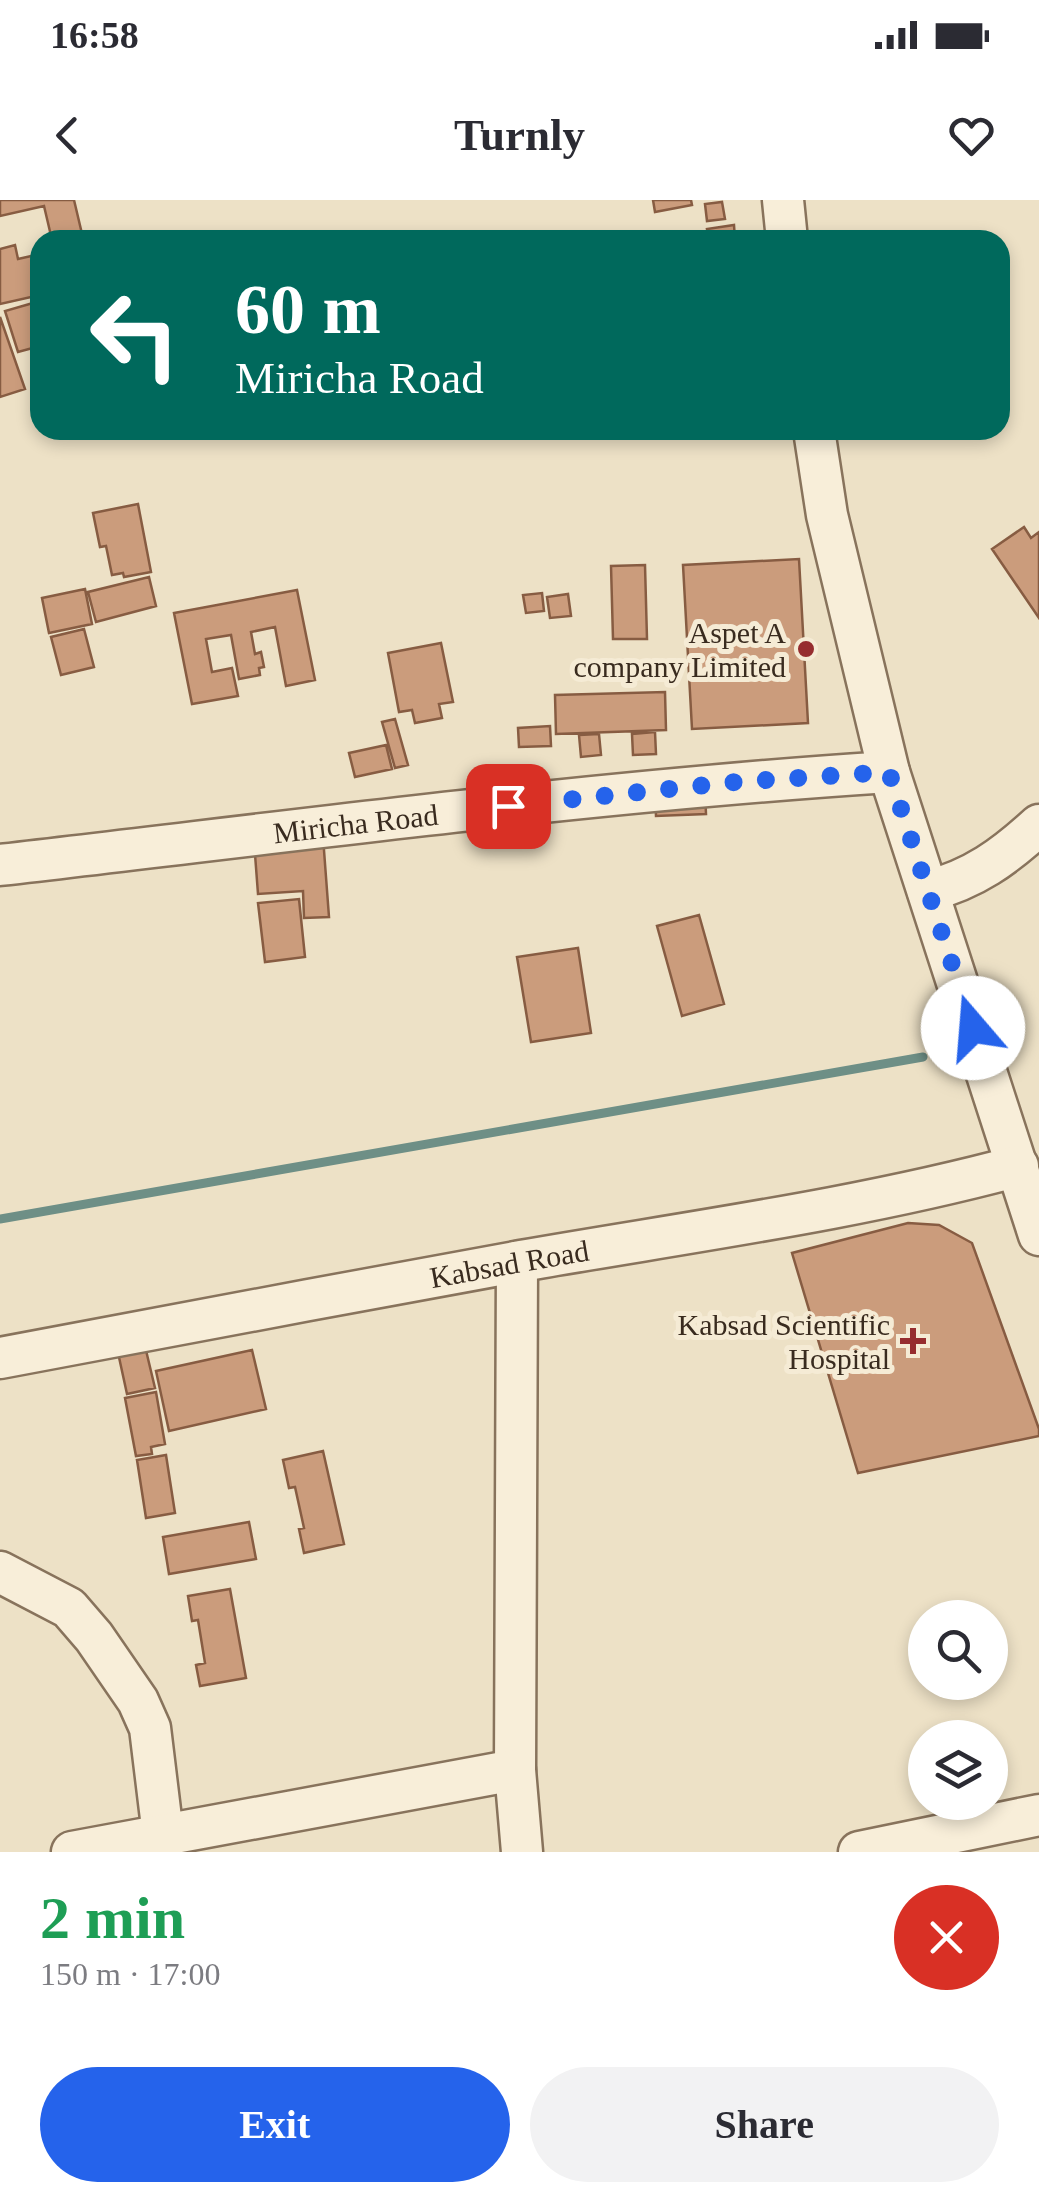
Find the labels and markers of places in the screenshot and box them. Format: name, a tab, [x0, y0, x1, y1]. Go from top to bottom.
place label: Aspet A company Limited	[574, 616, 786, 683]
marker: Aspet A company Limited	[795, 638, 817, 660]
pin	[466, 764, 551, 849]
place label: Kabsad Scientific Hospital	[678, 1308, 890, 1375]
marker: Kabsad Scientific Hospital	[900, 1328, 926, 1354]

